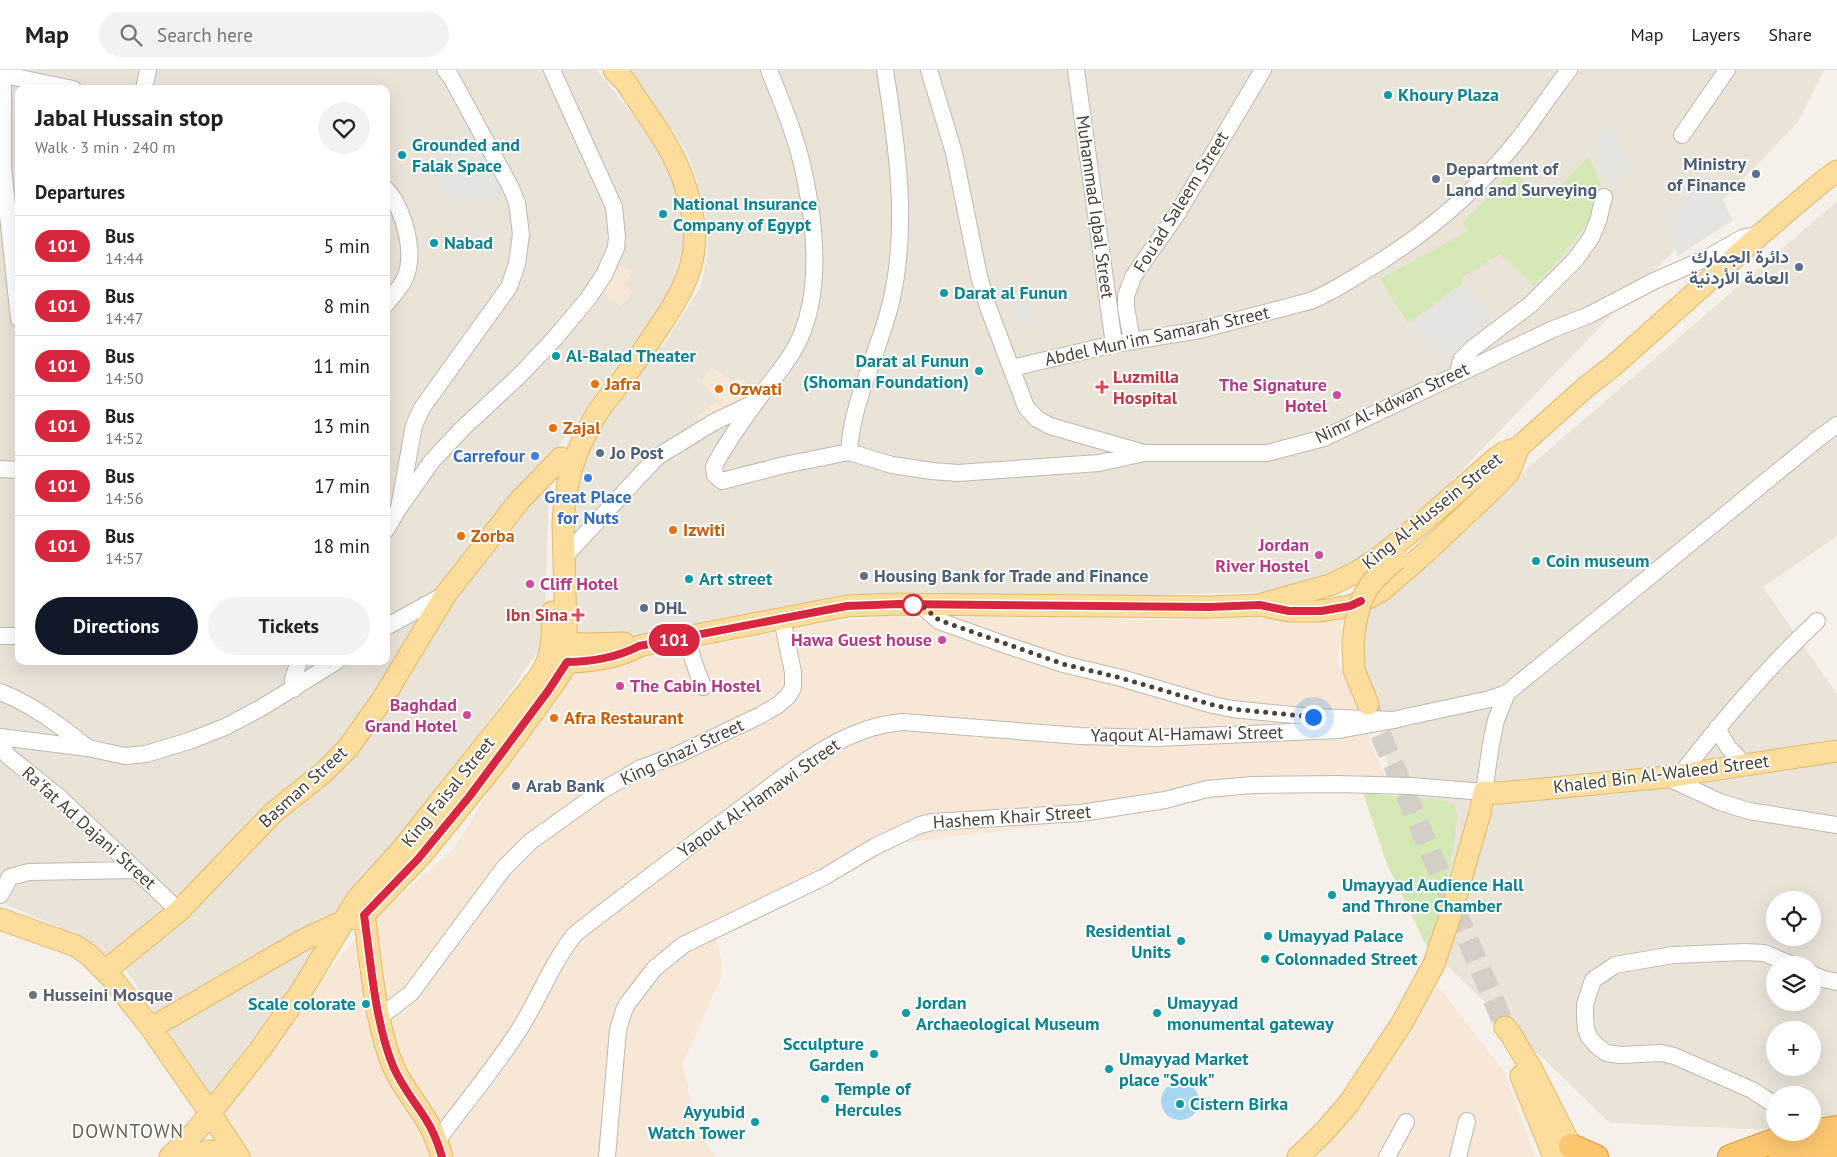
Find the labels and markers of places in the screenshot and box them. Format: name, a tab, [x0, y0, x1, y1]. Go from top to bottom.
place label: Khoury Plaza	[1398, 83, 1499, 106]
marker: Khoury Plaza	[1382, 89, 1394, 101]
place label: Grounded and Falak Space	[412, 133, 520, 177]
marker: Grounded and Falak Space	[396, 149, 408, 161]
place label: Ministry of Finance	[1667, 152, 1746, 196]
place label: Department of Land and Surveying	[1446, 157, 1597, 201]
marker: Ministry of Finance	[1750, 168, 1762, 180]
marker: Department of Land and Surveying	[1430, 173, 1442, 185]
place label: National Insurance Company of Egypt	[673, 192, 817, 236]
marker: National Insurance Company of Egypt	[657, 208, 669, 220]
place label: Nabad	[444, 231, 493, 254]
marker: Nabad	[428, 237, 440, 249]
place label: دائرة الجمارك العامة الأردنية	[1689, 245, 1789, 289]
marker: دائرة الجمارك العامة الأردنية	[1793, 261, 1805, 273]
place label: Darat al Funun	[954, 281, 1068, 304]
marker: Darat al Funun	[938, 287, 950, 299]
place label: Al-Balad Theater	[566, 344, 696, 367]
place label: Darat al Funun (Shoman Foundation)	[803, 349, 969, 393]
marker: Al-Balad Theater	[550, 350, 562, 362]
marker: Darat al Funun (Shoman Foundation)	[973, 365, 985, 377]
place label: Luzmilla Hospital	[1113, 365, 1179, 409]
place label: Jafra	[604, 372, 641, 395]
place label: The Signature Hotel	[1219, 373, 1328, 417]
place label: Ozwati	[729, 377, 782, 400]
marker: Jafra	[589, 378, 601, 390]
marker: Luzmilla Hospital	[1095, 380, 1109, 394]
marker: Ozwati	[713, 383, 725, 395]
marker: The Signature Hotel	[1331, 389, 1343, 401]
place label: Zajal	[563, 416, 601, 439]
marker: Zajal	[547, 422, 559, 434]
place label: Jo Post	[609, 441, 664, 464]
place label: Carrefour	[453, 444, 526, 467]
marker: Jo Post	[594, 447, 606, 459]
marker: Carrefour	[529, 450, 541, 462]
marker: Great Place for Nuts	[582, 472, 594, 484]
place label: Great Place for Nuts	[544, 485, 632, 529]
place label: Izwiti	[683, 518, 725, 541]
place label: Zorba	[471, 524, 515, 547]
marker: Izwiti	[667, 524, 679, 536]
marker: Zorba	[455, 530, 467, 542]
place label: Jordan River Hostel	[1215, 533, 1310, 577]
marker: Jordan River Hostel	[1313, 549, 1325, 561]
place label: Coin museum	[1546, 549, 1649, 572]
marker: Coin museum	[1530, 555, 1542, 567]
place label: Housing Bank for Trade and Finance	[874, 564, 1148, 587]
place label: Art street	[699, 567, 773, 590]
marker: Housing Bank for Trade and Finance	[858, 570, 870, 582]
place label: Cliff Hotel	[540, 572, 619, 595]
marker: Art street	[683, 573, 695, 585]
marker: Cliff Hotel	[524, 578, 536, 590]
unlabelled marker	[902, 594, 924, 616]
place label: DHL	[654, 596, 687, 619]
marker: DHL	[638, 602, 650, 614]
place label: Ibn Sina	[506, 603, 568, 626]
marker: Ibn Sina	[572, 609, 584, 621]
place label: Hawa Guest house	[791, 628, 932, 651]
marker: Hawa Guest house	[936, 634, 948, 646]
place label: The Cabin Hostel	[630, 674, 761, 697]
marker: The Cabin Hostel	[614, 680, 626, 692]
place label: Baghdad Grand Hotel	[365, 693, 458, 737]
place label: Afra Restaurant	[564, 706, 684, 729]
marker: Baghdad Grand Hotel	[461, 709, 473, 721]
marker: Afra Restaurant	[548, 712, 560, 724]
place label: Arab Bank	[526, 774, 605, 797]
marker: Arab Bank	[510, 780, 522, 792]
place label: Umayyad Audience Hall and Throne Chamber	[1342, 873, 1524, 917]
marker: Umayyad Audience Hall and Throne Chamber	[1326, 889, 1338, 901]
place label: Residential Units	[1085, 919, 1172, 963]
place label: Umayyad Palace	[1278, 924, 1403, 947]
marker: Umayyad Palace	[1262, 930, 1274, 942]
marker: Residential Units	[1175, 935, 1187, 947]
place label: Colonnaded Street	[1275, 947, 1418, 970]
marker: Colonnaded Street	[1259, 953, 1271, 965]
place label: Husseini Mosque	[43, 983, 173, 1006]
marker: Husseini Mosque	[27, 989, 39, 1001]
place label: Jordan Archaeological Museum	[915, 991, 1099, 1035]
place label: Umayyad monumental gateway	[1167, 991, 1334, 1035]
place label: Scale colorate	[248, 992, 356, 1015]
marker: Scale colorate	[360, 998, 372, 1010]
marker: Jordan Archaeological Museum	[900, 1007, 912, 1019]
marker: Umayyad monumental gateway	[1151, 1007, 1163, 1019]
place label: Scculpture Garden	[783, 1032, 864, 1076]
place label: Umayyad Market place "Souk"	[1119, 1047, 1249, 1091]
marker: Scculpture Garden	[868, 1048, 880, 1060]
marker: Umayyad Market place "Souk"	[1103, 1063, 1115, 1075]
place label: Temple of Hercules	[835, 1077, 912, 1121]
place label: Cistern Birka	[1190, 1092, 1288, 1115]
marker: Temple of Hercules	[819, 1093, 831, 1105]
marker: Cistern Birka	[1174, 1098, 1186, 1110]
place label: Ayyubid Watch Tower	[648, 1100, 746, 1144]
marker: Ayyubid Watch Tower	[749, 1116, 761, 1128]

